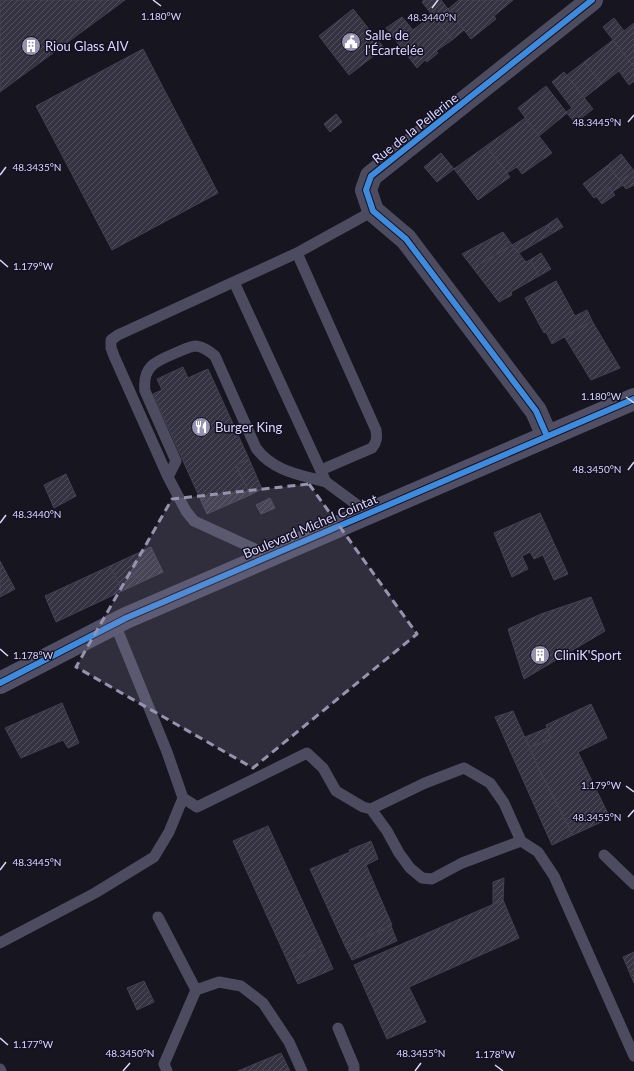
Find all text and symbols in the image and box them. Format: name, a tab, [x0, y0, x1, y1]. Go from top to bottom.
text: 1.180°W	[141, 10, 182, 22]
text: 48.3440°N	[408, 11, 456, 23]
place label: Salle de l'Écartelée	[365, 27, 424, 58]
public building icon: Salle de l'Écartelée	[340, 31, 362, 53]
building icon: Riou Glass AIV	[20, 35, 42, 57]
place label: Riou Glass AIV	[45, 38, 129, 54]
street label: Rue de la Pellerine	[369, 89, 461, 167]
text: 48.3445°N	[573, 116, 621, 128]
text: 48.3435°N	[13, 161, 61, 173]
text: 1.179°W	[13, 260, 54, 272]
text: 1.180°W	[581, 390, 622, 402]
restaurant icon: Burger King	[190, 416, 212, 438]
place label: Burger King	[215, 419, 282, 435]
text: 48.3450°N	[573, 463, 621, 475]
street label: Boulevard Michel Cointat	[240, 490, 380, 562]
text: 48.3440°N	[13, 508, 61, 520]
building icon: CliniK'Sport	[529, 644, 551, 666]
place label: CliniK'Sport	[554, 647, 622, 663]
text: 1.178°W	[13, 649, 54, 661]
text: 1.179°W	[581, 779, 622, 791]
text: 48.3455°N	[573, 811, 621, 823]
text: 48.3445°N	[13, 856, 61, 868]
text: 1.177°W	[13, 1038, 54, 1050]
text: 48.3450°N	[106, 1047, 154, 1059]
text: 48.3455°N	[397, 1047, 445, 1059]
text: 1.178°W	[475, 1048, 516, 1060]

